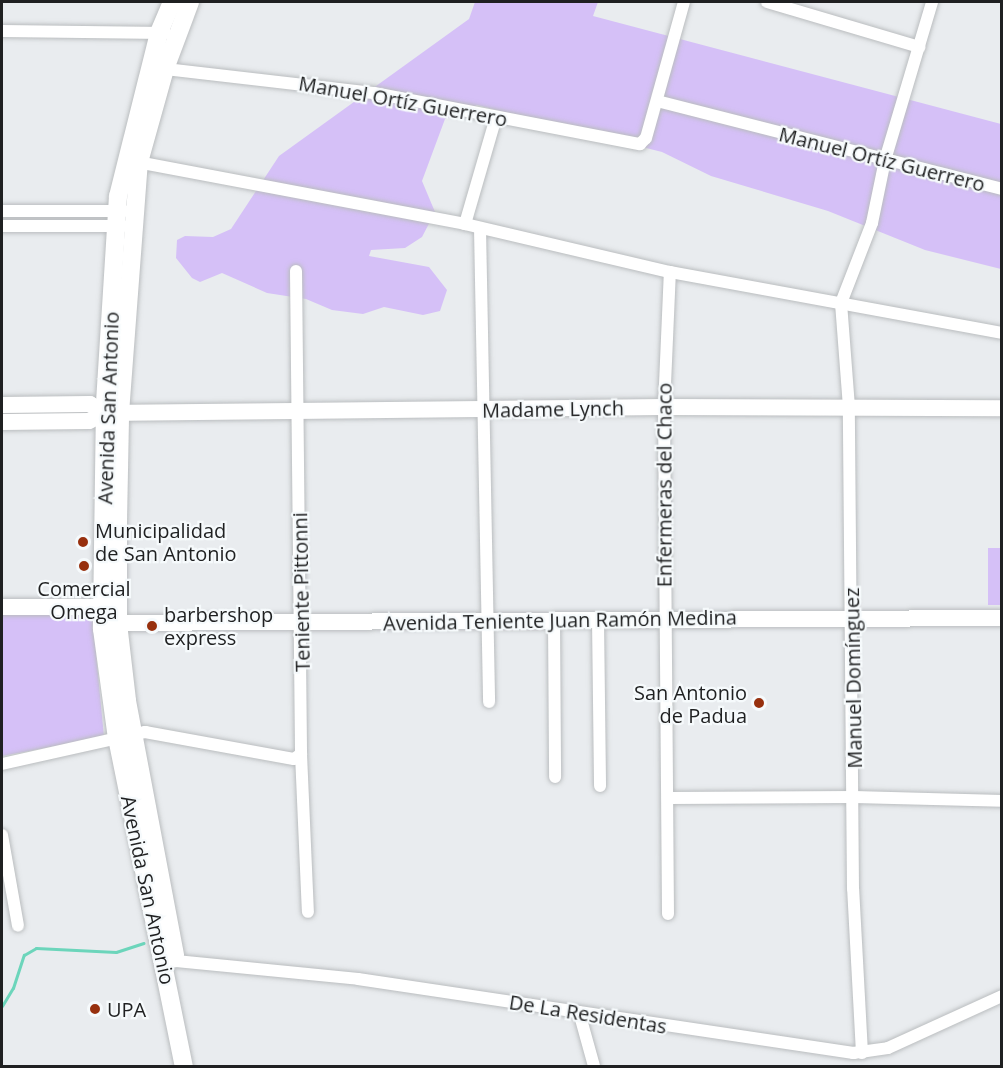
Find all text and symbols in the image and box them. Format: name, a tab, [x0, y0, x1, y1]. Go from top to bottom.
street label: Manuel Ortíz Guerrero	[297, 71, 509, 131]
street label: Manuel Ortíz Guerrero	[777, 122, 987, 196]
street label: Avenida San Antonio	[93, 311, 123, 505]
street label: Enfermeras del Chaco	[652, 383, 676, 587]
street label: Madame Lynch	[482, 396, 624, 422]
street label: Teniente Pittonni	[288, 512, 314, 672]
place label: Municipalidad de San Antonio	[95, 518, 237, 565]
marker: Municipalidad de San Antonio	[76, 535, 90, 549]
marker: Comercial Omega	[77, 559, 91, 573]
place label: Comercial Omega	[37, 576, 131, 623]
street label: Manuel Domínguez	[839, 587, 867, 769]
place label: barbershop express	[164, 602, 273, 649]
street label: Avenida Teniente Juan Ramón Medina	[383, 605, 737, 635]
marker: barbershop express	[145, 619, 159, 633]
place label: San Antonio de Padua	[634, 680, 747, 727]
marker: San Antonio de Padua	[752, 696, 766, 710]
street label: Avenida San Antonio	[116, 793, 180, 987]
street label: De La Residentas	[507, 990, 669, 1038]
place label: UPA	[107, 997, 146, 1021]
marker: UPA	[88, 1002, 102, 1016]

